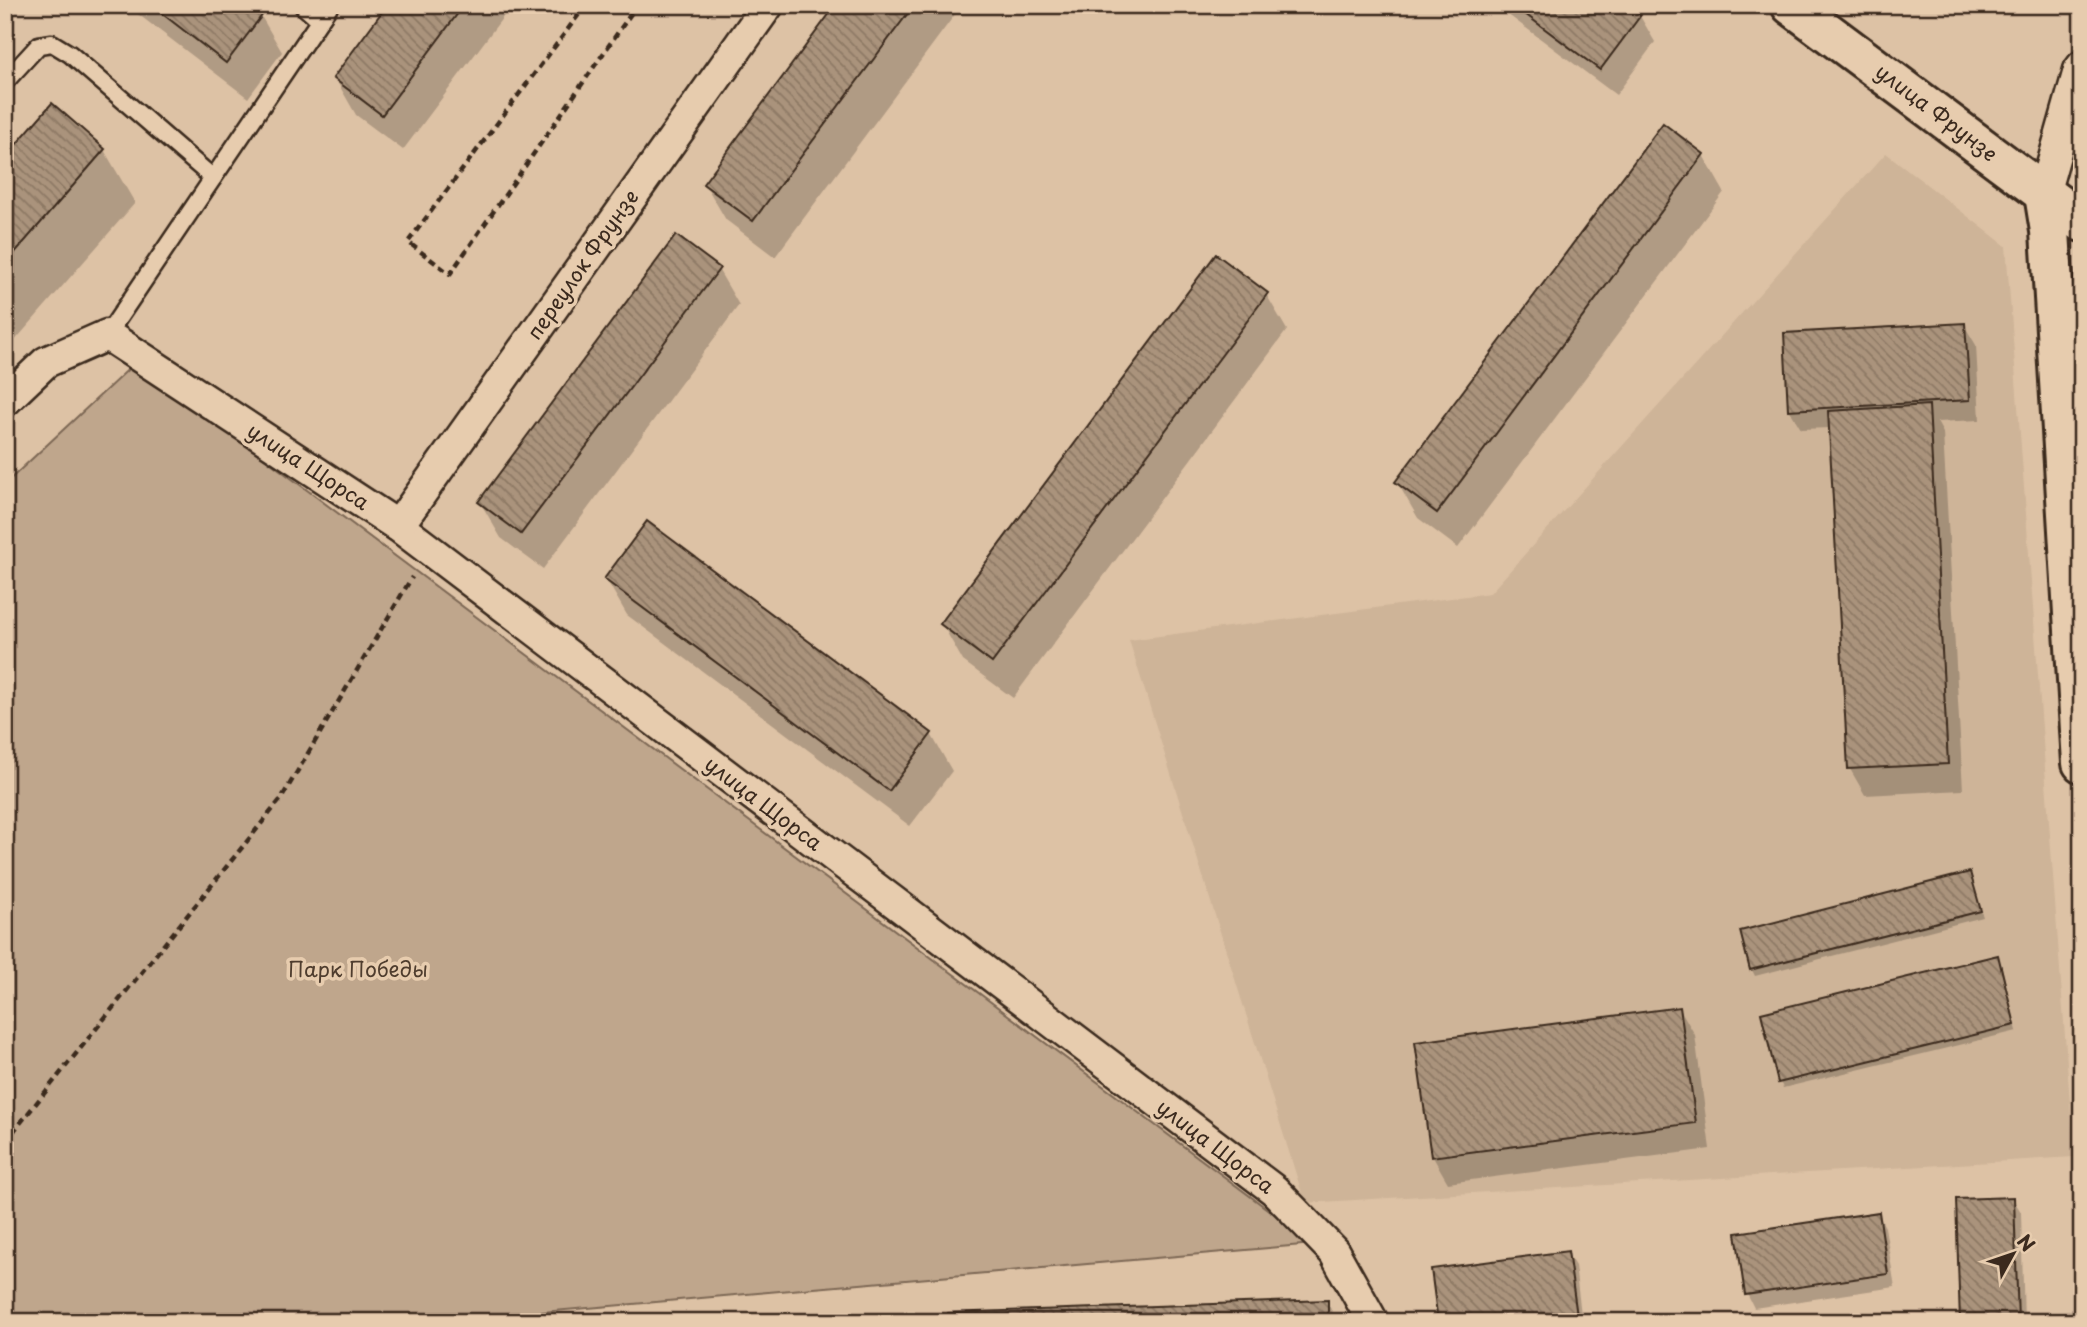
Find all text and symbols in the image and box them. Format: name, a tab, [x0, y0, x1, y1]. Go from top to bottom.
street label: улица Фрунзе	[1869, 55, 2005, 168]
street label: переулок Фрунзе	[518, 182, 645, 345]
street label: улица Щорса	[242, 414, 377, 517]
street label: улица Щорса	[699, 747, 830, 857]
park label: Парк Победы	[288, 952, 428, 984]
street label: улица Щорса	[1151, 1090, 1282, 1200]
north arrow	[1979, 1218, 2048, 1288]
text: N	[2011, 1228, 2042, 1257]

